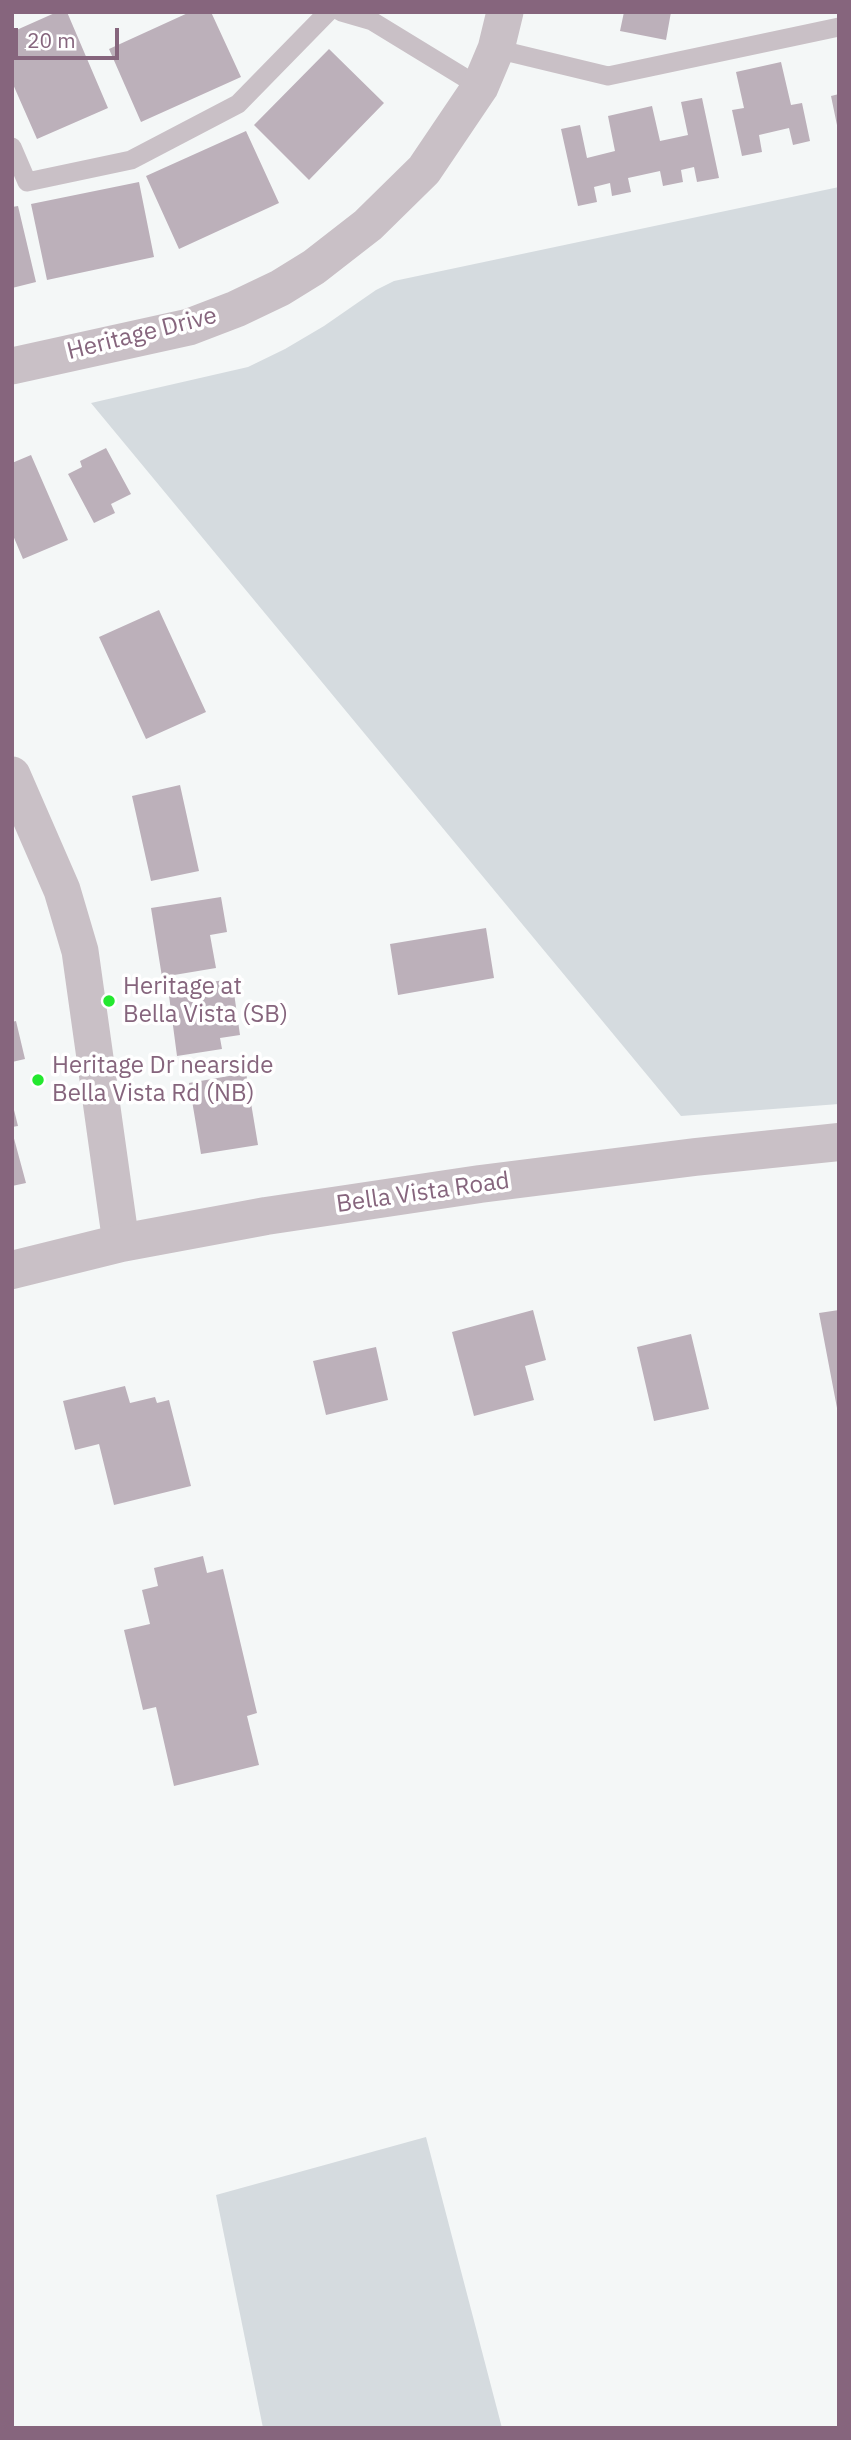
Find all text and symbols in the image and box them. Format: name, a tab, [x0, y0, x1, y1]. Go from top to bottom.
scale bar	[18, 14, 122, 58]
text: 20 m	[27, 26, 76, 54]
street label: Heritage Drive	[64, 301, 220, 367]
place label: Heritage at Bella Vista (SB)	[123, 973, 288, 1029]
marker: Heritage at Bella Vista (SB)	[101, 993, 117, 1009]
place label: Heritage Dr nearside Bella Vista Rd (NB)	[52, 1052, 273, 1108]
marker: Heritage Dr nearside Bella Vista Rd (NB)	[30, 1072, 46, 1088]
street label: Bella Vista Road	[335, 1167, 511, 1219]

